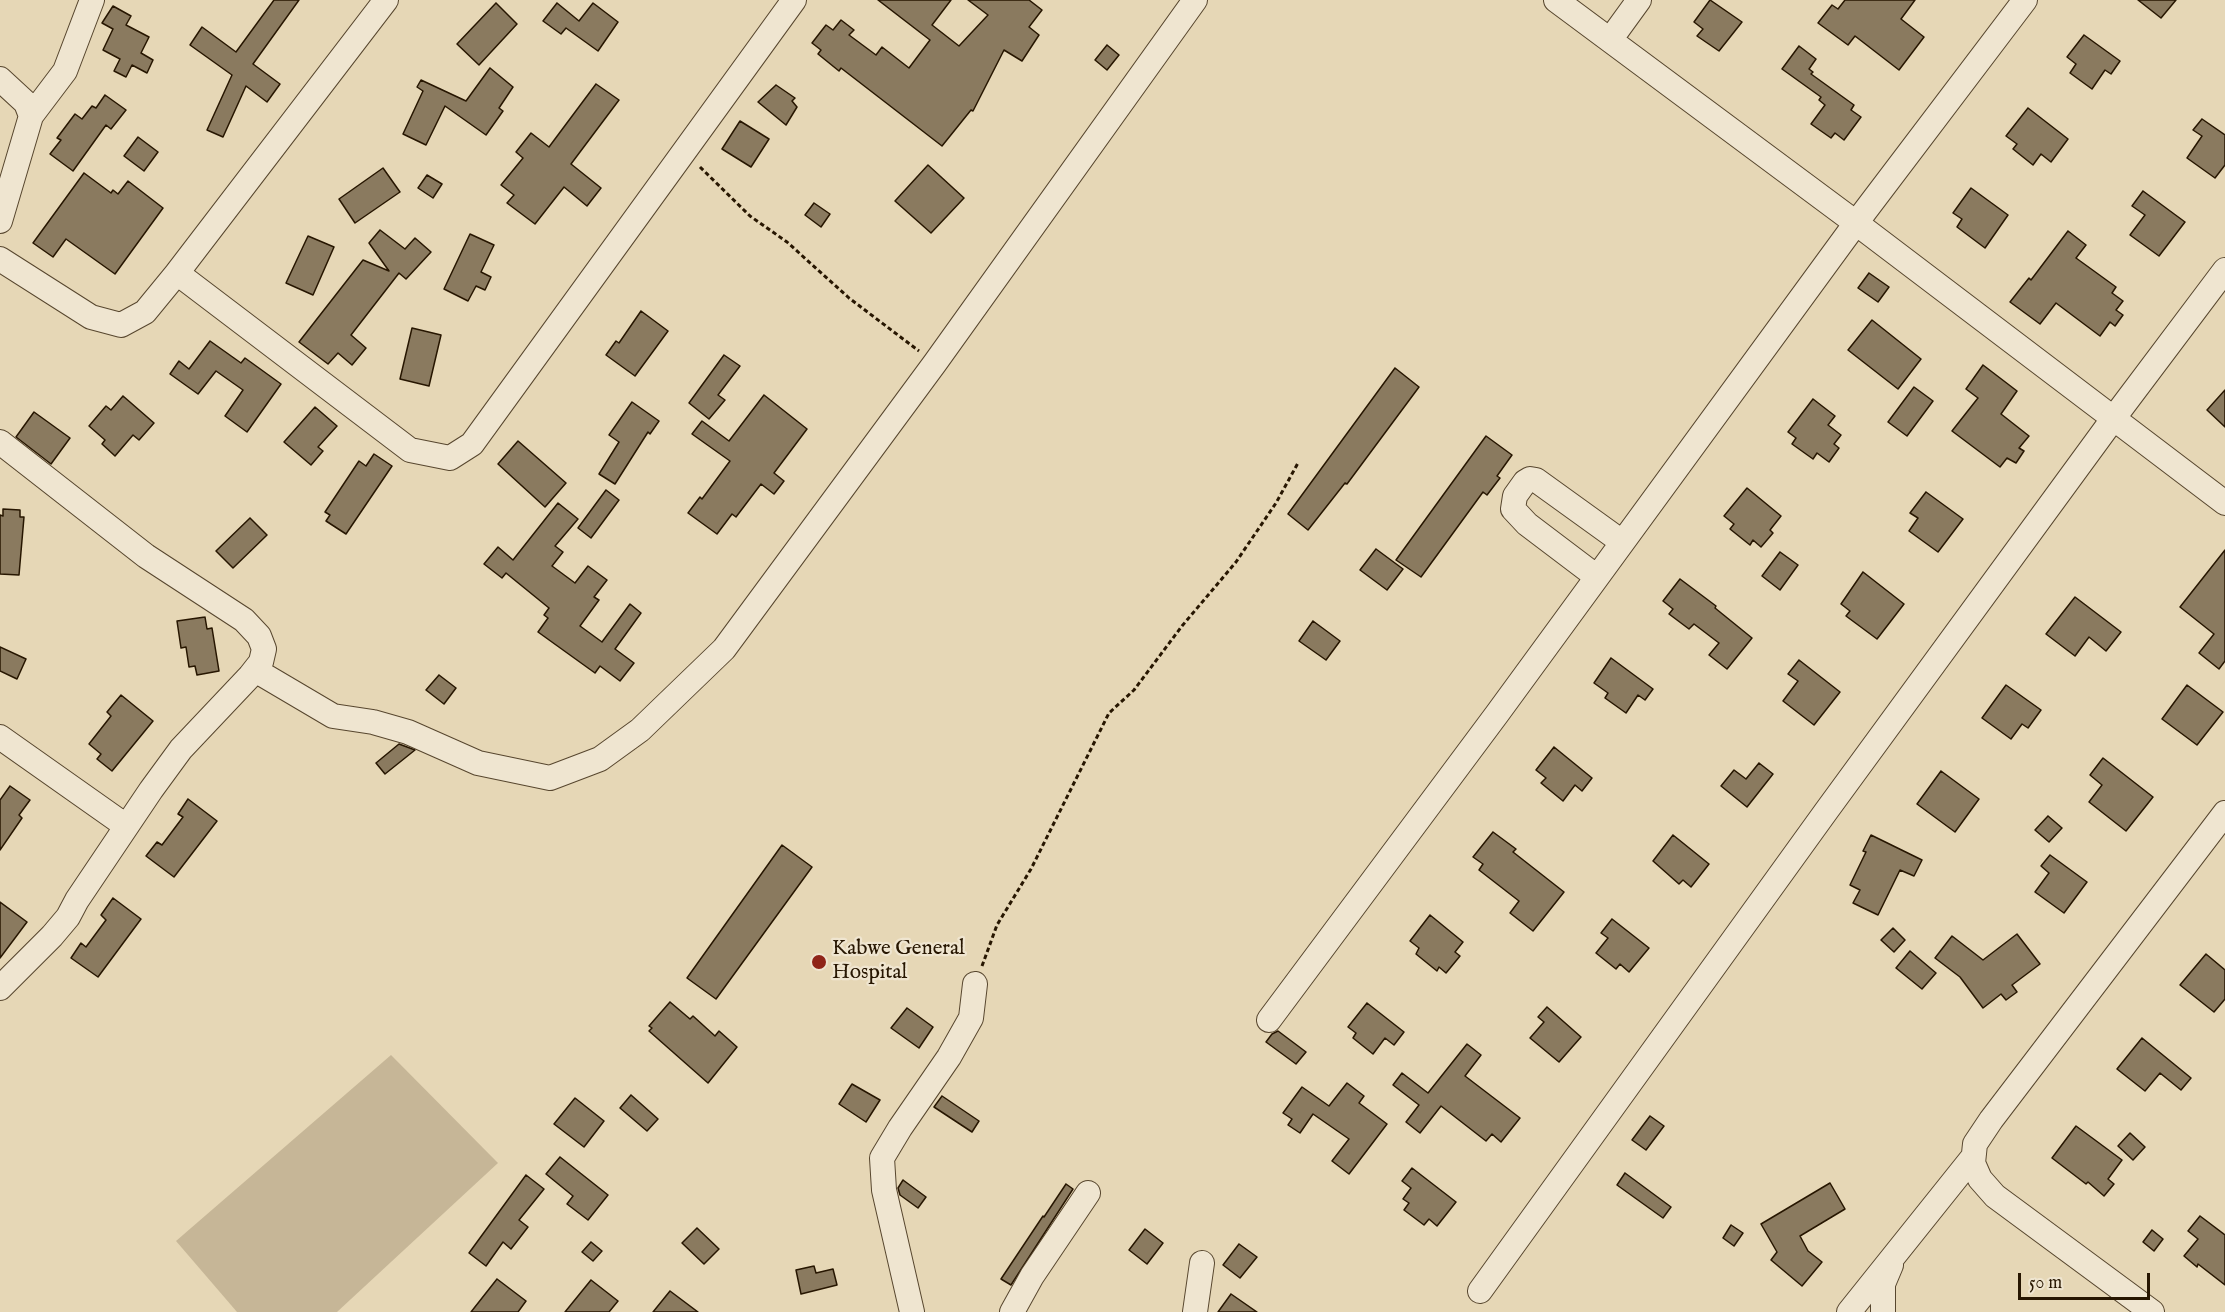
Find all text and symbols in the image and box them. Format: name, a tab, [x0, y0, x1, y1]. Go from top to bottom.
place label: Kabwe General Hospital	[832, 937, 965, 987]
marker: Kabwe General Hospital	[810, 953, 828, 971]
scale bar	[2021, 1261, 2153, 1299]
text: 50 m	[2029, 1272, 2062, 1295]

